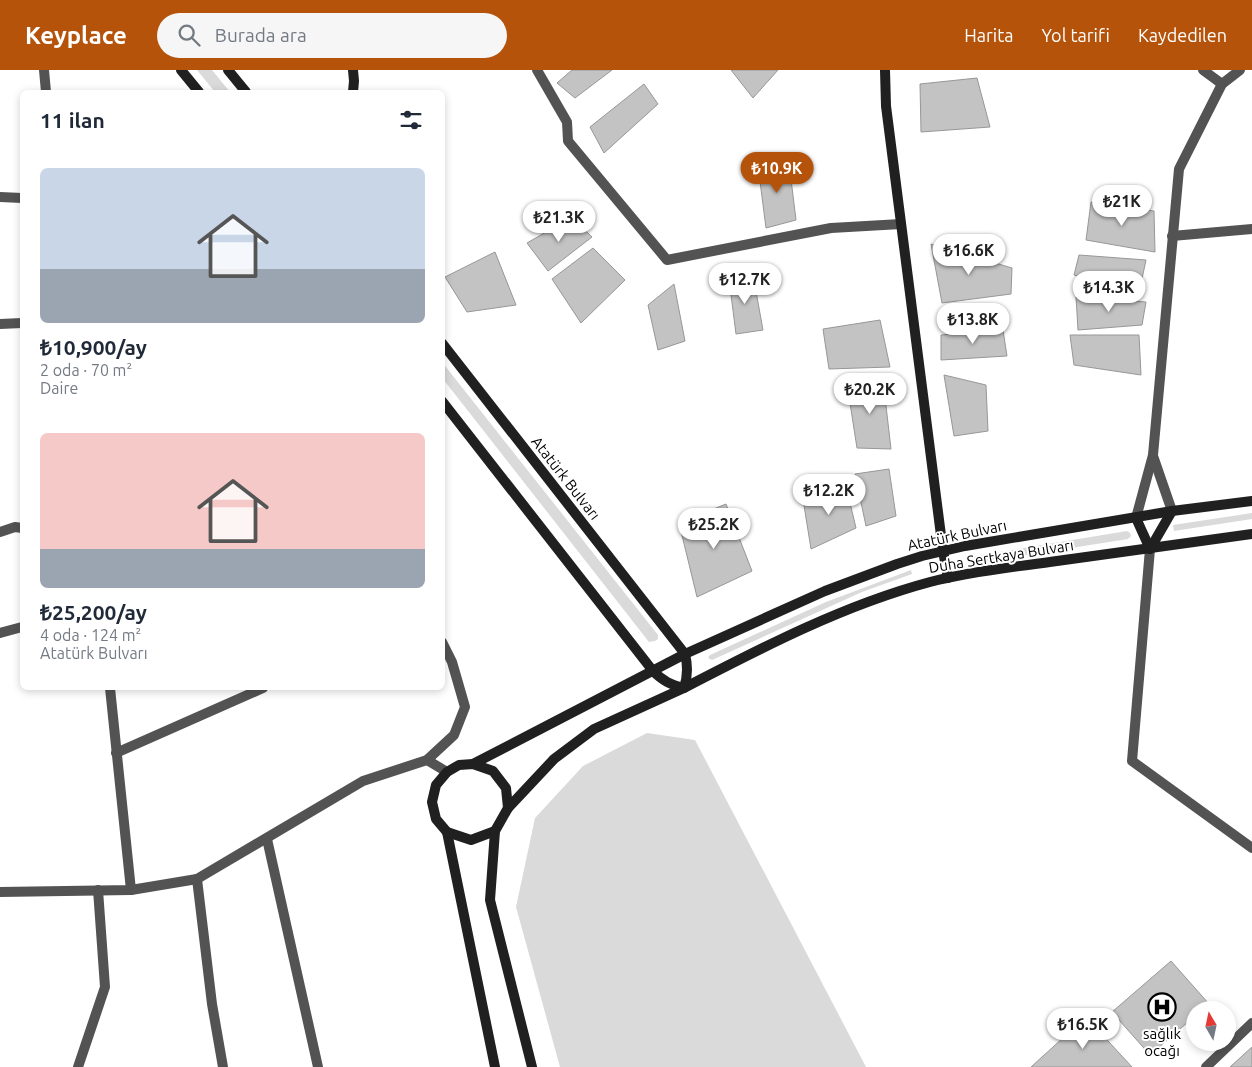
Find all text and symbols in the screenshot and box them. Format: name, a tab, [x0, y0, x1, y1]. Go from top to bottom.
search box	[157, 13, 507, 58]
icon: search	[175, 21, 203, 49]
text: Keyplace	[25, 22, 127, 49]
text: Burada ara	[215, 24, 307, 46]
text: Harita	[964, 25, 1013, 45]
text: Yol tarifi	[1041, 25, 1110, 45]
text: Kaydedilen	[1138, 25, 1227, 45]
icon: filters	[397, 106, 425, 134]
text: 11 ilan	[40, 108, 105, 132]
pin: ₺10.9K	[736, 152, 818, 194]
text: ₺10.9K	[752, 159, 802, 177]
pin: ₺21K	[1092, 184, 1152, 227]
text: ₺21K	[1103, 192, 1141, 210]
pin: ₺21.3K	[518, 200, 600, 243]
icon: home	[188, 201, 278, 291]
text: ₺21.3K	[534, 208, 584, 226]
pin: ₺16.6K	[928, 234, 1010, 276]
text: ₺16.6K	[944, 241, 994, 259]
pin: ₺12.7K	[704, 262, 786, 305]
text: ₺12.7K	[720, 270, 770, 288]
pin: ₺14.3K	[1068, 270, 1150, 313]
text: ₺14.3K	[1084, 278, 1134, 296]
pin: ₺13.8K	[932, 302, 1014, 345]
text: ₺13.8K	[948, 310, 998, 328]
text: ₺10,900/ay	[40, 335, 147, 359]
text: 2 oda · 70 m²	[40, 361, 132, 379]
pin: ₺20.2K	[829, 372, 911, 415]
text: Daire	[40, 379, 78, 397]
text: ₺20.2K	[845, 380, 895, 398]
street label: Atatürk Bulvarı	[528, 433, 604, 523]
icon: home	[188, 466, 278, 556]
pin: ₺12.2K	[788, 474, 870, 516]
text: ₺12.2K	[804, 481, 854, 499]
pin: ₺25.2K	[673, 508, 755, 550]
text: ₺25.2K	[689, 515, 739, 533]
street label: Atatürk Bulvarı	[906, 516, 1008, 554]
street label: Duha Sertkaya Bulvarı	[927, 536, 1075, 576]
text: ₺25,200/ay	[40, 600, 147, 624]
text: 4 oda · 124 m²	[40, 626, 141, 644]
text: Atatürk Bulvarı	[40, 644, 148, 662]
hospital icon: sağlık ocağı	[1147, 992, 1177, 1022]
north arrow	[1186, 1001, 1236, 1051]
map controls	[1186, 1001, 1236, 1051]
pin: ₺16.5K	[1042, 1008, 1124, 1050]
text: ₺16.5K	[1058, 1015, 1108, 1033]
place label: sağlık ocağı	[1143, 1025, 1181, 1059]

